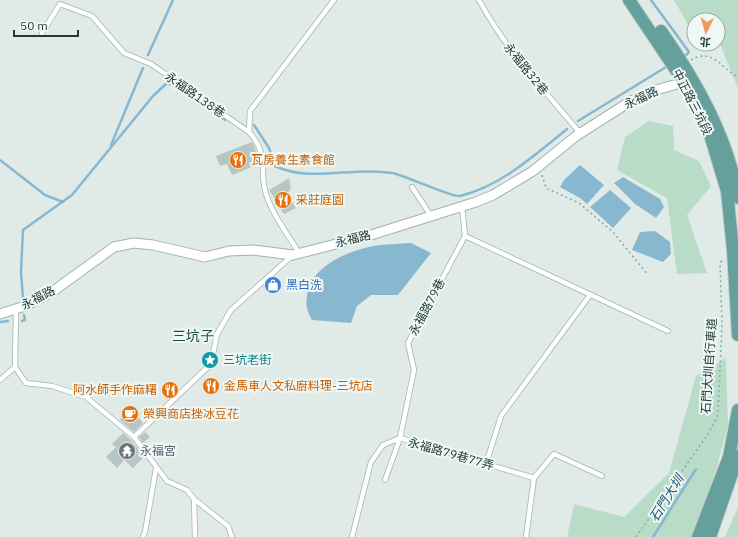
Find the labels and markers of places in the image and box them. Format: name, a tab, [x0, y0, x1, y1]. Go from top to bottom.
restaurant icon: 瓦房養生素食館	[228, 150, 248, 170]
place label: 瓦房養生素食館	[251, 152, 335, 167]
restaurant icon: 采莊庭園	[273, 190, 293, 210]
place label: 采莊庭園	[296, 192, 344, 207]
shop icon: 黑白洗	[263, 275, 283, 295]
place label: 黑白洗	[286, 277, 322, 292]
place icon: 三坑老街	[200, 350, 220, 370]
place label: 三坑老街	[223, 352, 271, 367]
restaurant icon: 金馬車人文私廚料理-三坑店	[201, 376, 221, 396]
place label: 金馬車人文私廚料理-三坑店	[224, 378, 373, 393]
restaurant icon: 阿水師手作麻糬	[160, 380, 180, 400]
place label: 阿水師手作麻糬	[73, 382, 157, 397]
cafe icon: 榮興商店挫冰豆花	[120, 404, 140, 424]
place label: 榮興商店挫冰豆花	[143, 406, 239, 421]
temple icon: 永福宮	[117, 441, 137, 461]
place label: 永福宮	[140, 443, 176, 458]

